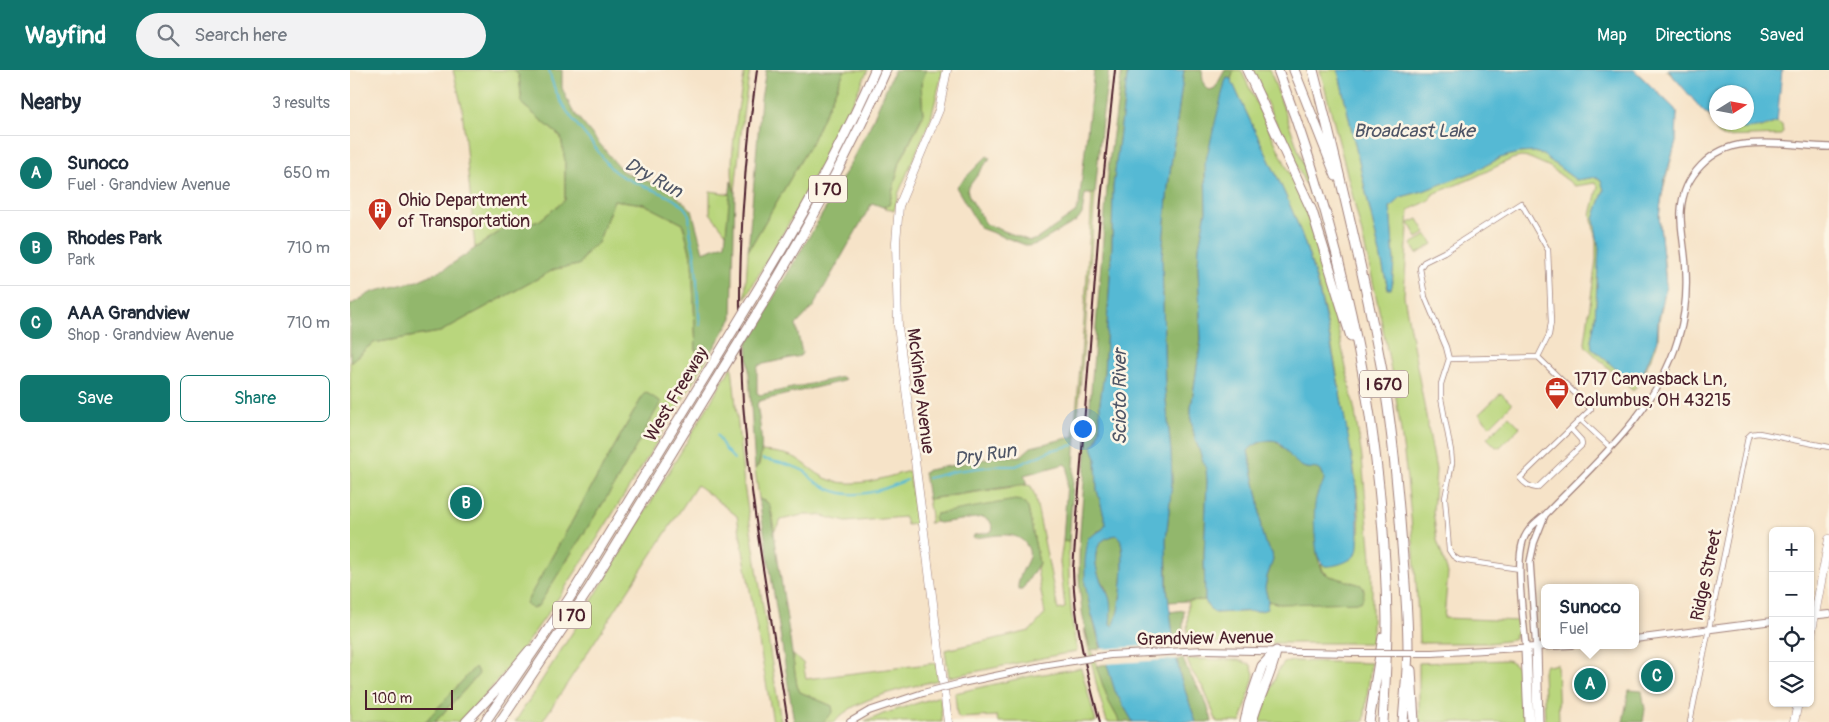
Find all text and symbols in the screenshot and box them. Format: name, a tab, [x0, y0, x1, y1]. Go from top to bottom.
search box	[136, 13, 486, 58]
text: Wayfind	[25, 21, 106, 50]
icon: search	[154, 21, 182, 49]
text: Search here	[194, 23, 287, 47]
text: Map	[1597, 24, 1627, 47]
text: Directions	[1655, 24, 1731, 47]
text: Saved	[1759, 24, 1804, 47]
north arrow	[1709, 85, 1754, 130]
text: Nearby	[20, 89, 81, 116]
text: 3 results	[272, 93, 330, 113]
water label: Broadcast Lake	[1353, 119, 1476, 143]
text: Sunoco	[67, 151, 129, 175]
water label: Dry Run	[620, 152, 688, 204]
text: A	[31, 163, 41, 183]
text: 650 m	[283, 163, 330, 183]
text: Fuel · Grandview Avenue	[67, 175, 230, 195]
road number: I 70	[809, 176, 847, 202]
place label: Ohio Department of Transportation	[398, 189, 530, 233]
building icon: Ohio Department of Transportation	[367, 197, 393, 231]
text: Rhodes Park	[67, 226, 162, 250]
text: B	[31, 238, 41, 258]
text: 710 m	[287, 238, 330, 258]
text: Park	[67, 250, 95, 270]
text: AAA Grandview	[67, 301, 190, 325]
text: C	[31, 313, 41, 333]
text: 710 m	[287, 313, 330, 333]
text: Shop · Grandview Avenue	[67, 325, 234, 345]
street label: McKinley Avenue	[901, 327, 940, 455]
street label: West Freeway	[639, 343, 714, 446]
water label: Scioto River	[1108, 347, 1132, 445]
place label: 1717 Canvasback Ln, Columbus, OH 43215	[1574, 368, 1731, 412]
road number: I 670	[1360, 370, 1408, 398]
button: Save	[20, 375, 170, 422]
button: Share	[180, 375, 330, 422]
office icon: 1717 Canvasback Ln, Columbus, OH 43215	[1544, 376, 1570, 410]
your location	[1070, 416, 1096, 442]
water label: Dry Run	[953, 438, 1019, 472]
pin: B	[450, 484, 482, 522]
street label: Ridge Street	[1686, 527, 1728, 623]
map controls	[1769, 527, 1814, 707]
button: +	[1769, 527, 1814, 572]
button: −	[1769, 572, 1814, 617]
popup	[1541, 584, 1639, 649]
text: Sunoco	[1559, 595, 1621, 619]
road number: I 70	[553, 602, 591, 628]
button: locate	[1769, 617, 1814, 662]
text: Fuel	[1559, 619, 1588, 639]
street label: Grandview Avenue	[1136, 626, 1274, 651]
pin: C	[1641, 657, 1673, 695]
button: layers	[1769, 662, 1814, 707]
pin: A	[1574, 665, 1606, 703]
scale bar	[365, 687, 452, 710]
text: 100 m	[372, 690, 412, 707]

